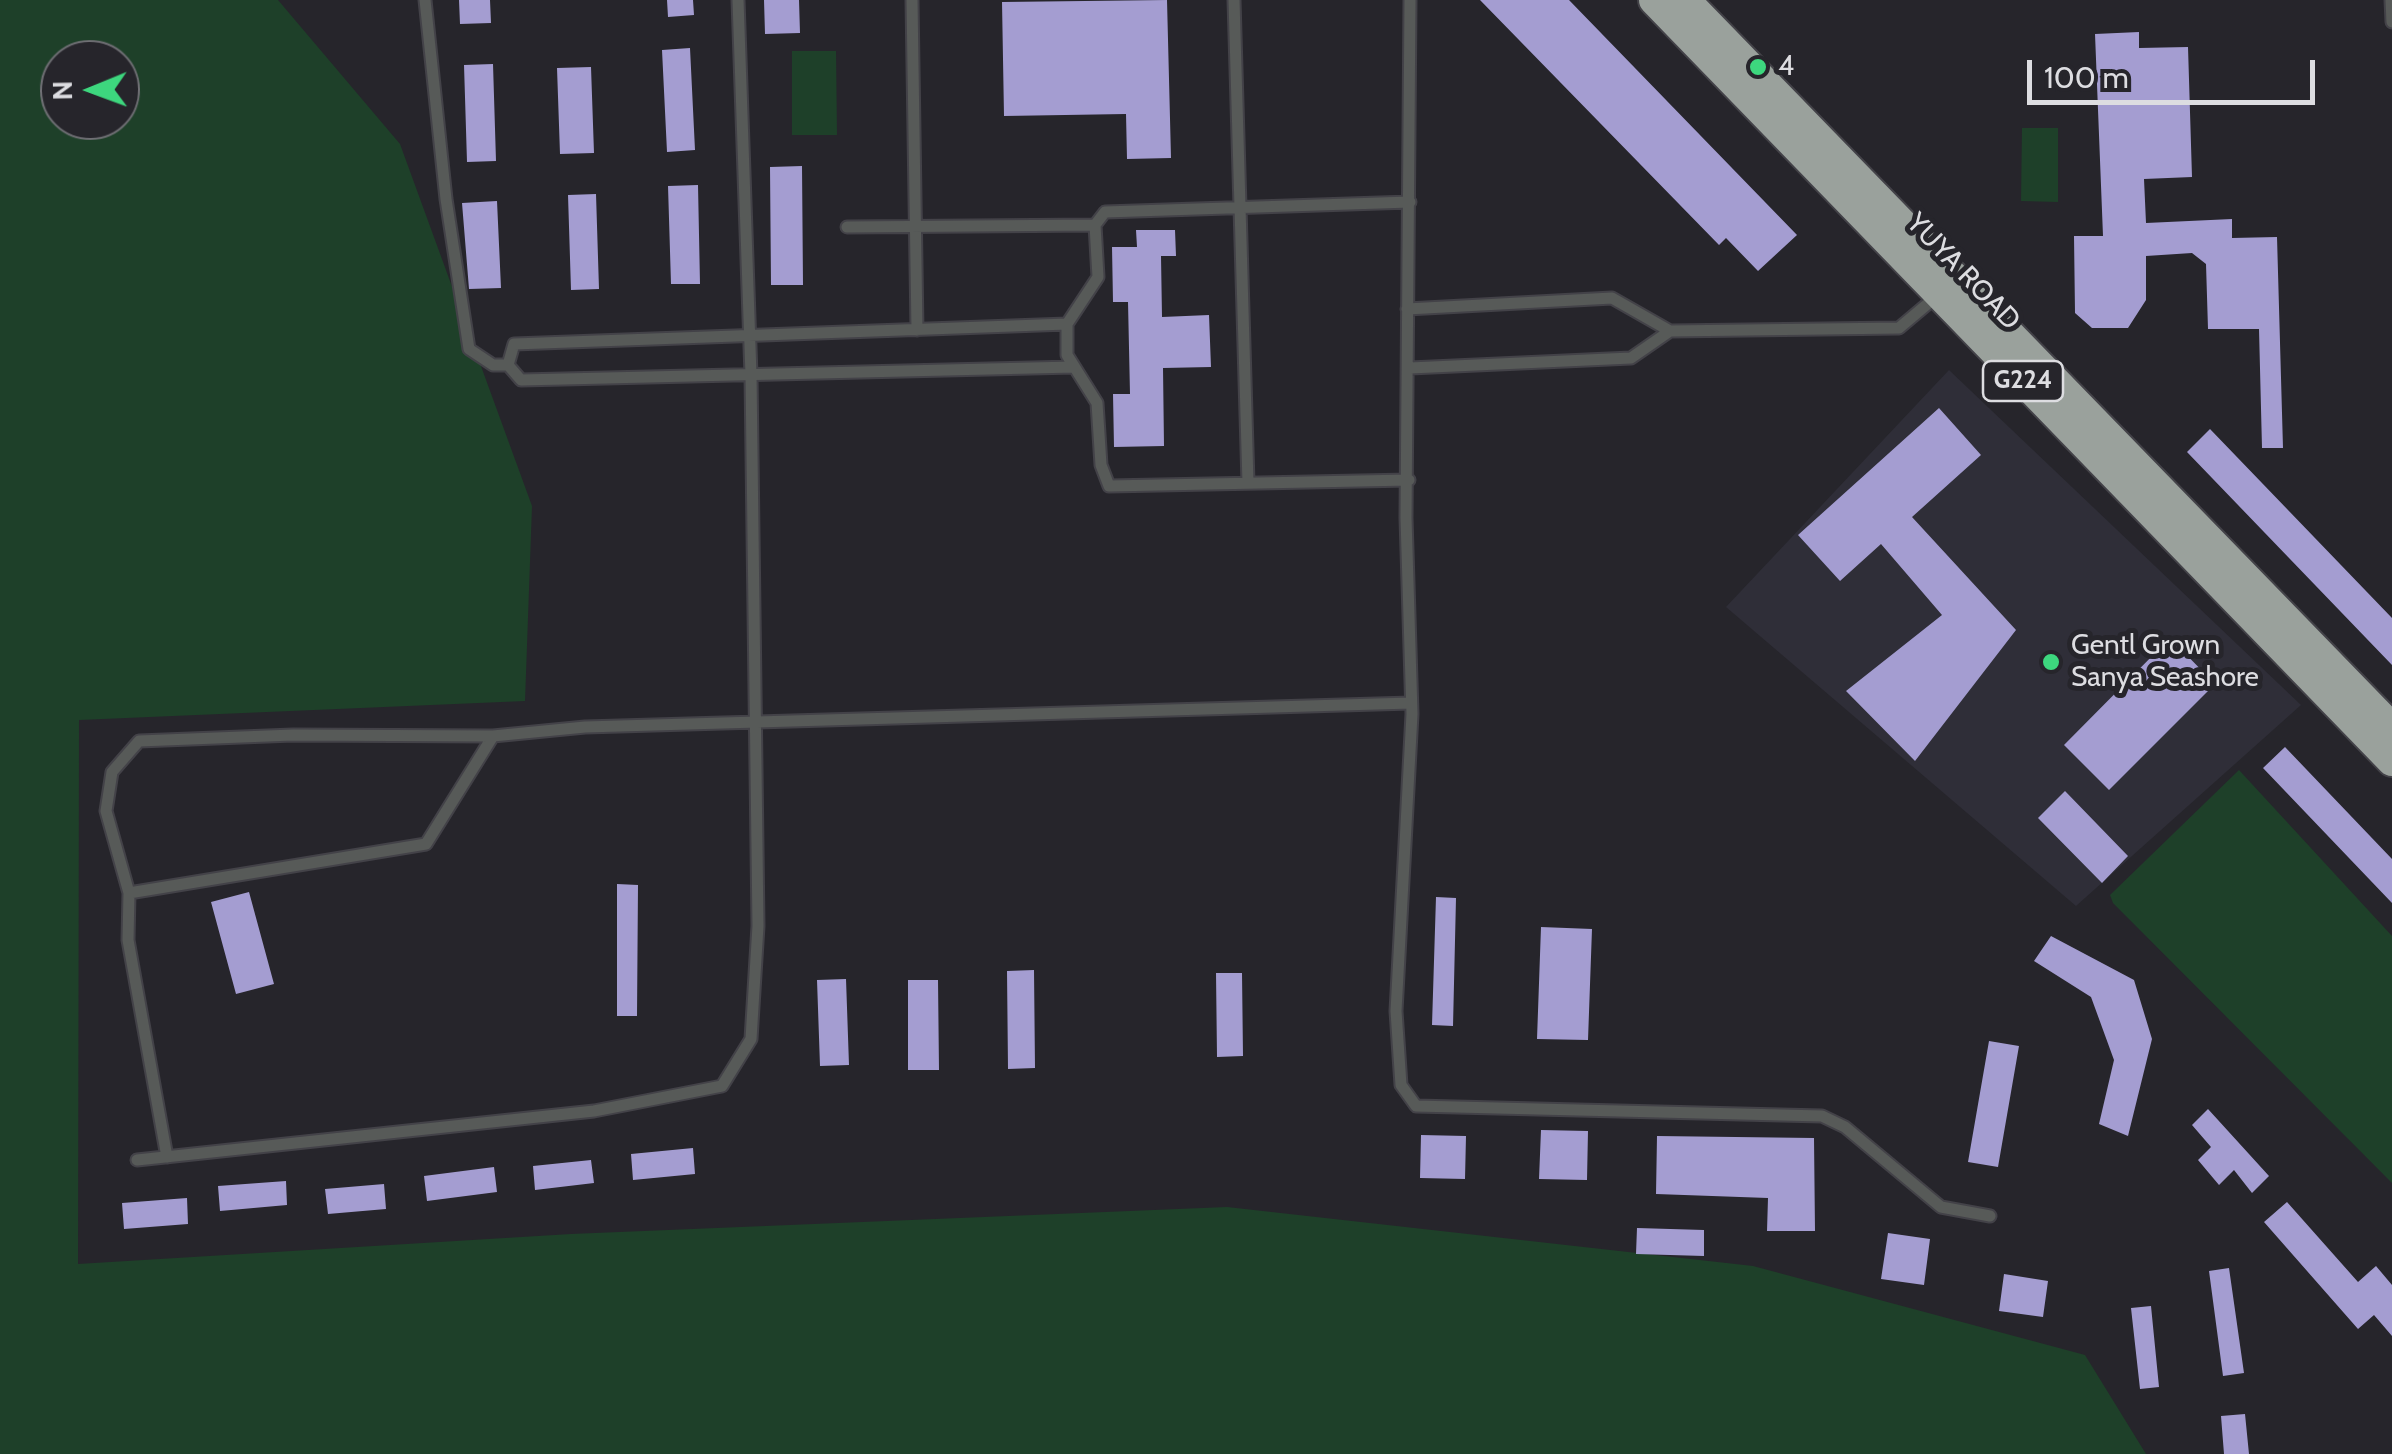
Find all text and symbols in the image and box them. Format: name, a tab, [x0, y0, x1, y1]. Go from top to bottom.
north arrow	[40, 40, 140, 140]
scale bar	[2032, 40, 2320, 102]
place label: 4	[1778, 50, 1794, 84]
marker: 4	[1747, 56, 1769, 78]
text: 100 m	[2044, 59, 2129, 96]
text: N	[45, 80, 79, 101]
street label: YUYA ROAD	[1899, 207, 2027, 337]
road number: G224	[1983, 361, 2063, 401]
place label: Gentl Grown Sanya Seashore	[2071, 629, 2259, 695]
marker: Gentl Grown Sanya Seashore	[2040, 651, 2062, 673]

